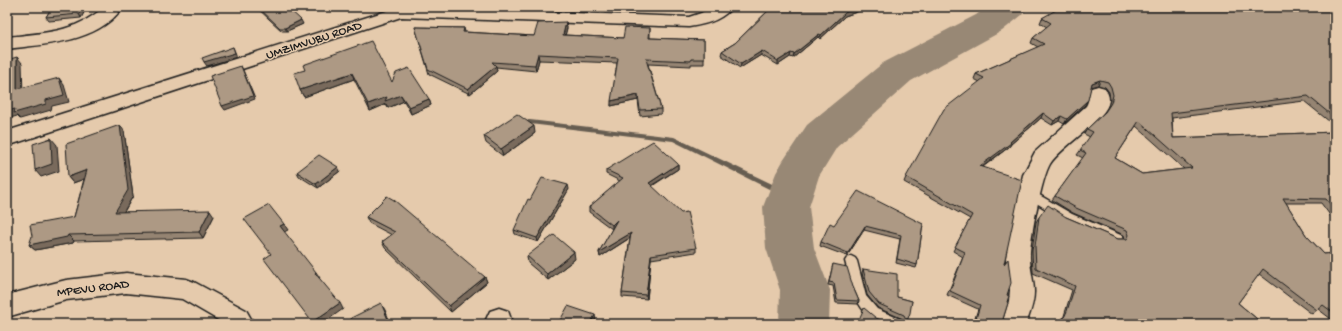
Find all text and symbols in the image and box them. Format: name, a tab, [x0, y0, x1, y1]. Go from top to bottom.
street label: UMZIMVUBU ROAD	[264, 18, 364, 64]
street label: MPEVU ROAD	[56, 277, 131, 301]

